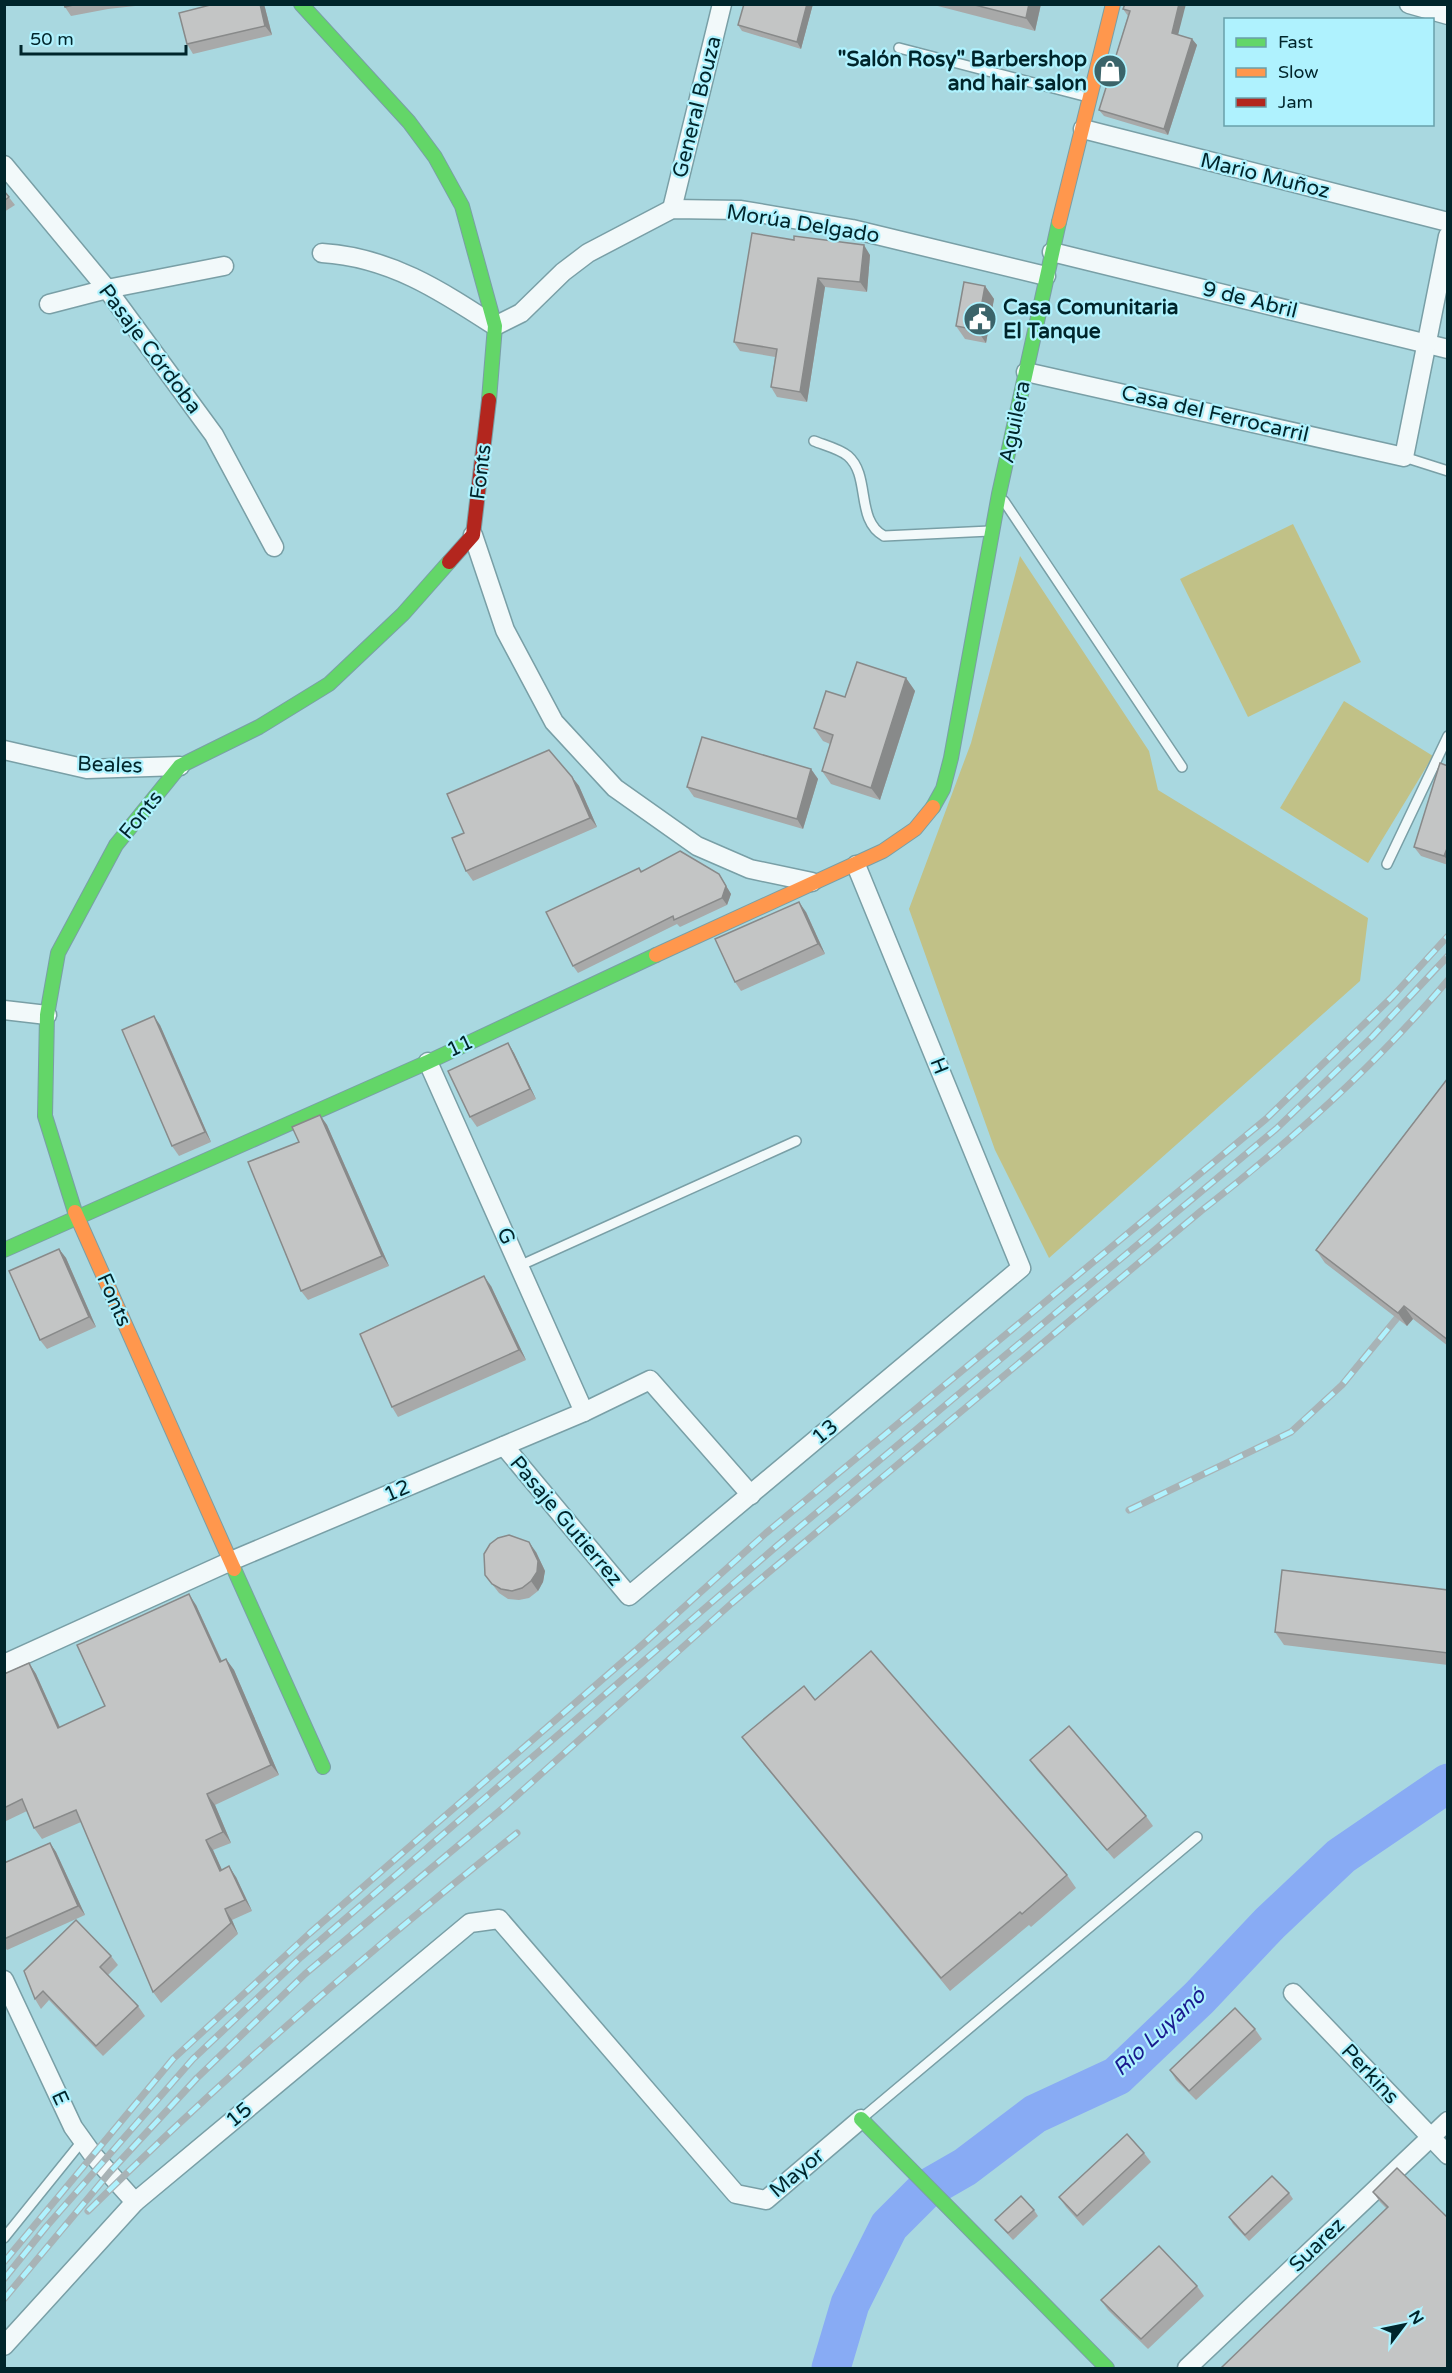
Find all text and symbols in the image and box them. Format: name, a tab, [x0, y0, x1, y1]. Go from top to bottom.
scale bar	[21, 18, 186, 56]
legend	[1224, 18, 1434, 126]
text: 50 m	[30, 28, 74, 50]
text: Fast	[1278, 31, 1313, 53]
street label: General Bouza	[667, 34, 727, 180]
place label: "Salón Rosy" Barbershop and hair salon	[838, 47, 1087, 96]
shop icon: "Salón Rosy" Barbershop and hair salon	[1092, 53, 1128, 89]
text: Slow	[1278, 61, 1319, 83]
text: Jam	[1278, 91, 1313, 113]
street label: Mario Muñoz	[1198, 148, 1332, 204]
street label: Morúa Delgado	[725, 200, 881, 248]
street label: 9 de Abril	[1200, 276, 1300, 324]
street label: Pasaje Córdoba	[93, 279, 207, 419]
place label: Casa Comunitaria El Tanque	[1003, 295, 1179, 344]
public building icon: Casa Comunitaria El Tanque	[962, 301, 998, 337]
street label: Aguilera	[994, 378, 1036, 466]
street label: Casa del Ferrocarril	[1119, 380, 1311, 448]
street label: Fonts	[465, 443, 497, 501]
street label: Beales	[77, 751, 143, 779]
street label: Fonts	[114, 786, 168, 844]
street label: 11	[443, 1029, 477, 1063]
street label: H	[924, 1054, 954, 1078]
street label: G	[491, 1224, 521, 1248]
street label: Fonts	[91, 1270, 137, 1330]
street label: 13	[807, 1414, 843, 1450]
street label: Pasaje Gutierrez	[504, 1451, 628, 1591]
street label: 12	[380, 1474, 414, 1508]
water label: Río Luyanó	[1107, 1981, 1212, 2081]
street label: Perkins	[1336, 2039, 1404, 2109]
street label: E	[46, 2087, 74, 2109]
street label: 15	[221, 2097, 257, 2133]
street label: Mayor	[765, 2143, 829, 2203]
street label: Suarez	[1284, 2213, 1350, 2277]
north arrow	[1374, 2295, 1434, 2355]
text: N	[1404, 2307, 1428, 2328]

